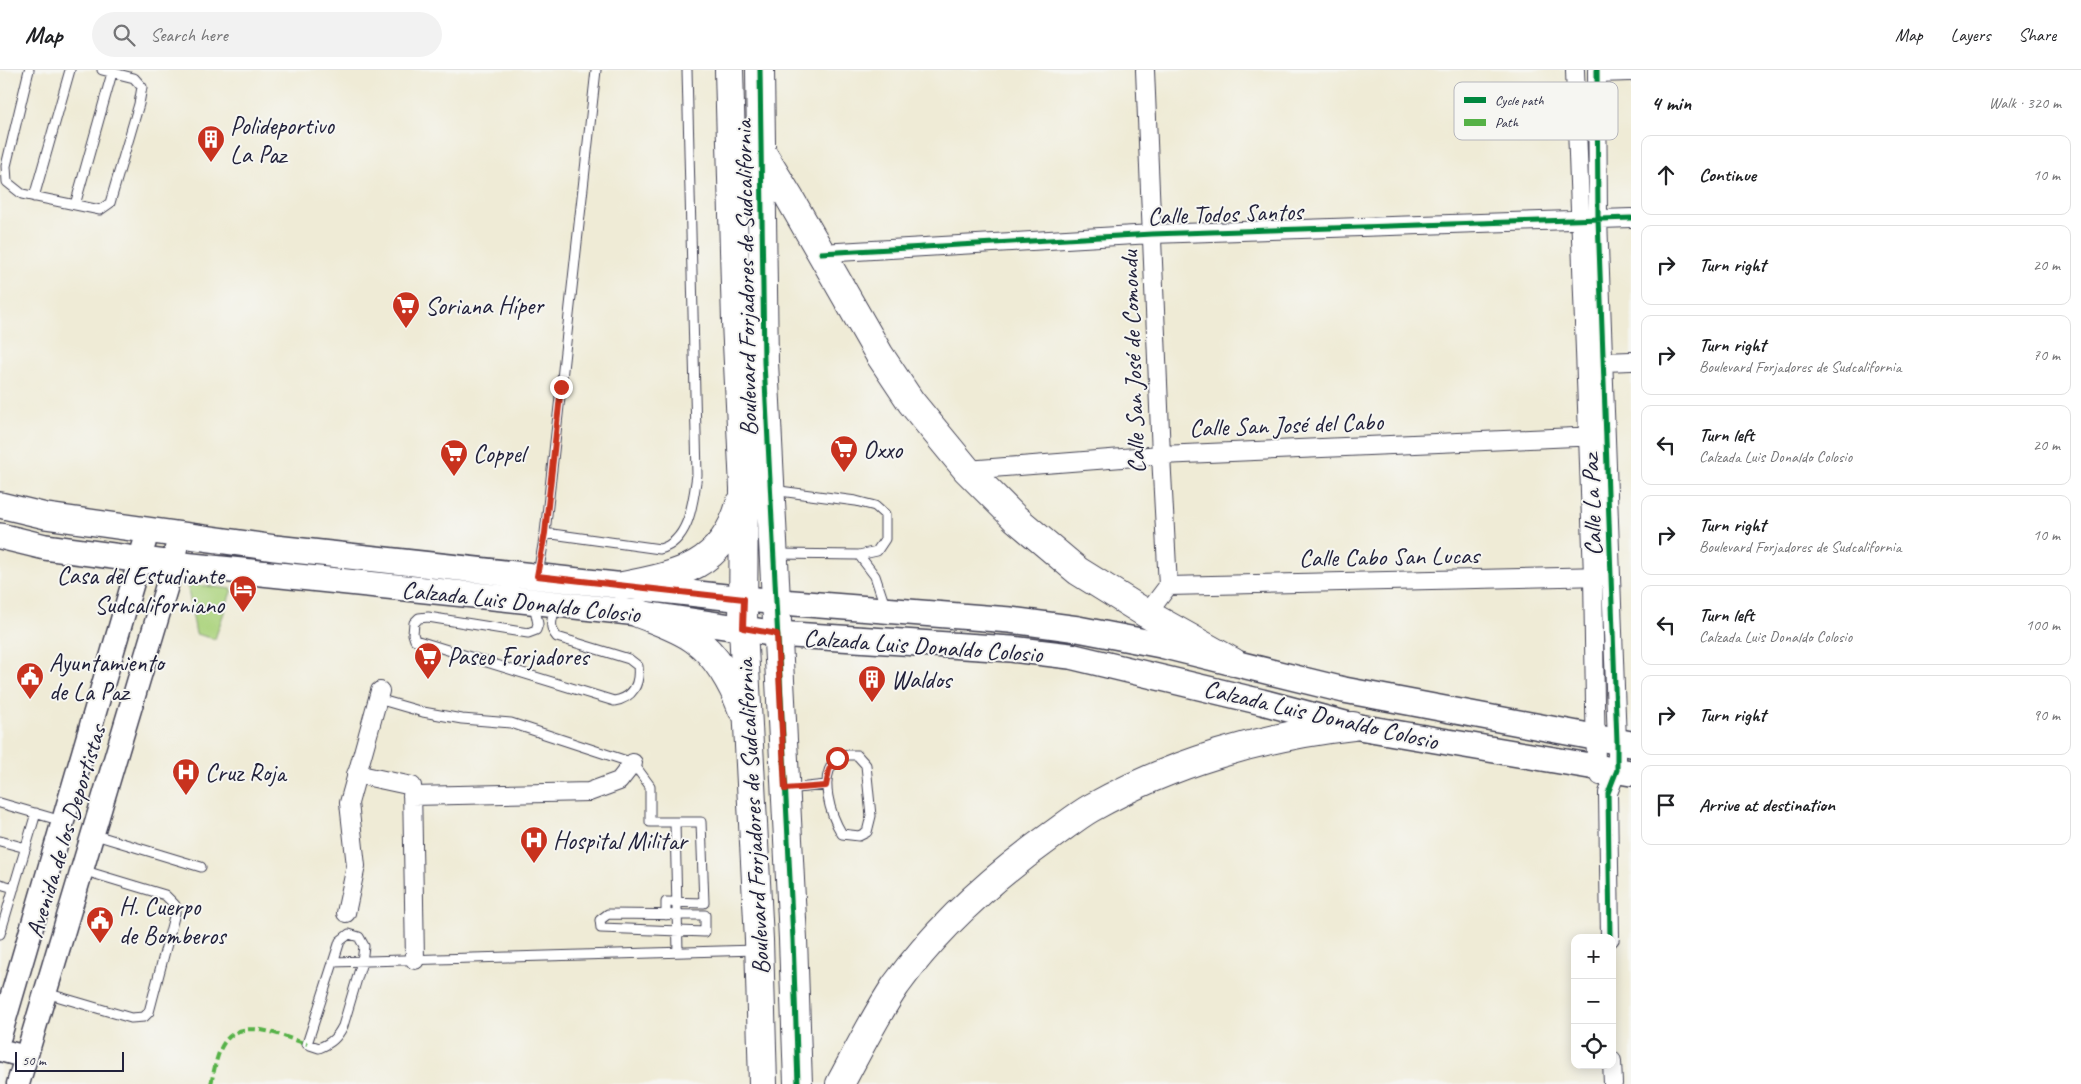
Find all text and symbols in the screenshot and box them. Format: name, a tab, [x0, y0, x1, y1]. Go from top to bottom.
search box	[92, 12, 442, 57]
text: Map	[25, 20, 62, 50]
icon: search	[110, 21, 138, 49]
text: Search here	[150, 23, 228, 47]
text: Map	[1895, 24, 1923, 46]
text: Layers	[1951, 24, 1990, 46]
text: Share	[2018, 24, 2056, 46]
legend	[1454, 82, 1618, 140]
text: 4 min	[1651, 90, 1691, 116]
text: Cycle path	[1495, 92, 1544, 109]
text: Walk · 320 m	[1989, 93, 2061, 113]
place label: Polideportivo La Paz	[230, 110, 335, 171]
text: Path	[1495, 114, 1519, 131]
street label: Boulevard Forjadores de Sudcalifornia	[727, 117, 765, 436]
building icon: Polideportivo La Paz	[196, 124, 226, 163]
icon: ahead	[1652, 161, 1680, 189]
text: Continue	[1699, 163, 1756, 187]
text: 10 m	[2033, 165, 2060, 185]
street label: Calle Todos Santos	[1147, 195, 1306, 233]
street label: Calle San José de Comondu	[1113, 248, 1153, 474]
icon: right	[1652, 251, 1680, 279]
text: Turn right	[1699, 253, 1766, 277]
text: 20 m	[2033, 255, 2060, 275]
supermarket icon: Soriana Híper	[391, 290, 421, 329]
place label: Soriana Híper	[425, 290, 545, 322]
text: Turn right	[1699, 333, 1766, 357]
icon: right	[1652, 341, 1680, 369]
text: 70 m	[2033, 345, 2060, 365]
text: Boulevard Forjadores de Sudcalifornia	[1699, 357, 1901, 377]
route end	[550, 376, 573, 399]
street label: Calle San José del Cabo	[1189, 406, 1385, 444]
text: Turn left	[1699, 423, 1754, 447]
icon: left	[1652, 431, 1680, 459]
supermarket icon: Oxxo	[829, 434, 859, 473]
place label: Oxxo	[863, 434, 903, 466]
text: 20 m	[2033, 435, 2060, 455]
supermarket icon: Coppel	[439, 438, 469, 477]
place label: Coppel	[473, 438, 530, 470]
text: Calzada Luis Donaldo Colosio	[1699, 447, 1852, 467]
street label: Calle La Paz	[1574, 450, 1610, 557]
text: Turn right	[1699, 513, 1766, 537]
icon: right	[1652, 521, 1680, 549]
text: 10 m	[2033, 525, 2060, 545]
text: Boulevard Forjadores de Sudcalifornia	[1699, 537, 1901, 557]
street label: Calle Cabo San Lucas	[1298, 539, 1482, 575]
place label: Casa del Estudiante Sudcaliforniano	[57, 560, 226, 621]
hotel icon: Casa del Estudiante Sudcaliforniano	[228, 574, 258, 613]
street label: Calzada Luis Donaldo Colosio	[400, 574, 643, 631]
text: Turn left	[1699, 603, 1754, 627]
icon: left	[1652, 611, 1680, 639]
text: 100 m	[2026, 615, 2060, 635]
street label: Calzada Luis Donaldo Colosio	[803, 622, 1045, 670]
text: Calzada Luis Donaldo Colosio	[1699, 627, 1852, 647]
supermarket icon: Paseo Forjadores	[413, 641, 443, 680]
place label: Paseo Forjadores	[447, 641, 591, 673]
place label: Ayuntamiento de La Paz	[49, 647, 167, 708]
street label: Boulevard Forjadores de Sudcalifornia	[729, 656, 777, 976]
public building icon: Ayuntamiento de La Paz	[15, 661, 45, 700]
building icon: Waldos	[857, 664, 887, 703]
place label: Waldos	[891, 664, 954, 696]
street label: Calzada Luis Donaldo Colosio	[1201, 672, 1442, 758]
icon: right	[1652, 701, 1680, 729]
text: Turn right	[1699, 703, 1766, 727]
text: 90 m	[2033, 705, 2060, 725]
street label: Avenida de los Deportistas	[18, 719, 114, 942]
route start	[826, 747, 849, 770]
hospital icon: Cruz Roja	[171, 757, 201, 796]
place label: Cruz Roja	[205, 757, 288, 789]
icon: arrive	[1652, 791, 1680, 819]
text: Arrive at destination	[1699, 793, 1835, 817]
hospital icon: Hospital Militar	[519, 825, 549, 864]
place label: Hospital Militar	[553, 825, 690, 857]
place label: H. Cuerpo de Bomberos	[119, 891, 228, 952]
public building icon: H. Cuerpo de Bomberos	[85, 905, 115, 944]
map controls	[1571, 934, 1616, 1069]
button: +	[1571, 934, 1616, 979]
button: −	[1571, 979, 1616, 1024]
button: locate	[1571, 1024, 1616, 1069]
scale bar	[15, 1049, 124, 1072]
text: 50 m	[22, 1052, 46, 1069]

